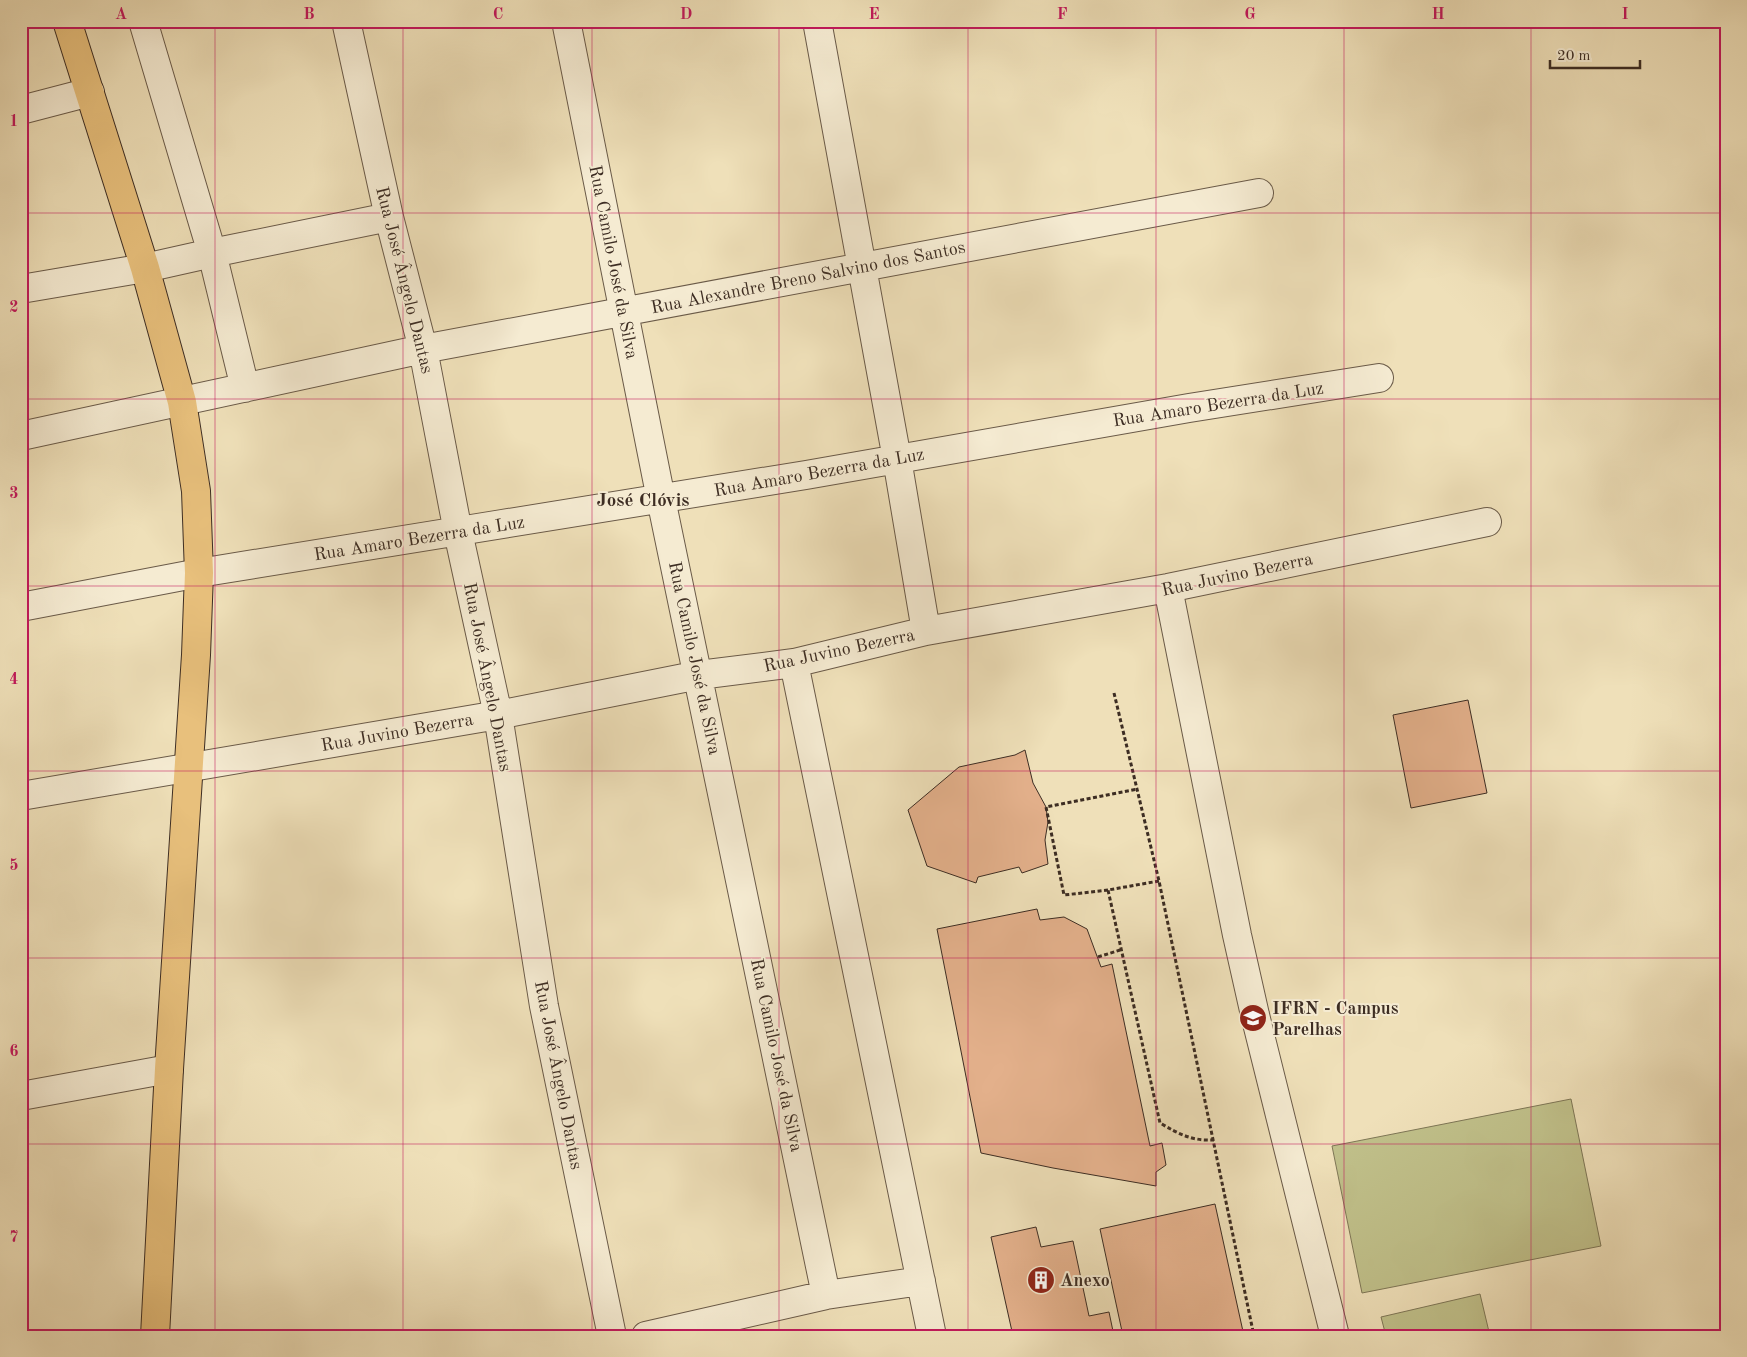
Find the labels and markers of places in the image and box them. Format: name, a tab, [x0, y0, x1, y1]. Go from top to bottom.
place label: IFRN - Campus Parelhas	[1272, 1000, 1399, 1039]
school or university icon: IFRN - Campus Parelhas	[1238, 1003, 1268, 1033]
building icon: Anexo	[1026, 1265, 1056, 1295]
place label: Anexo	[1060, 1272, 1110, 1290]

